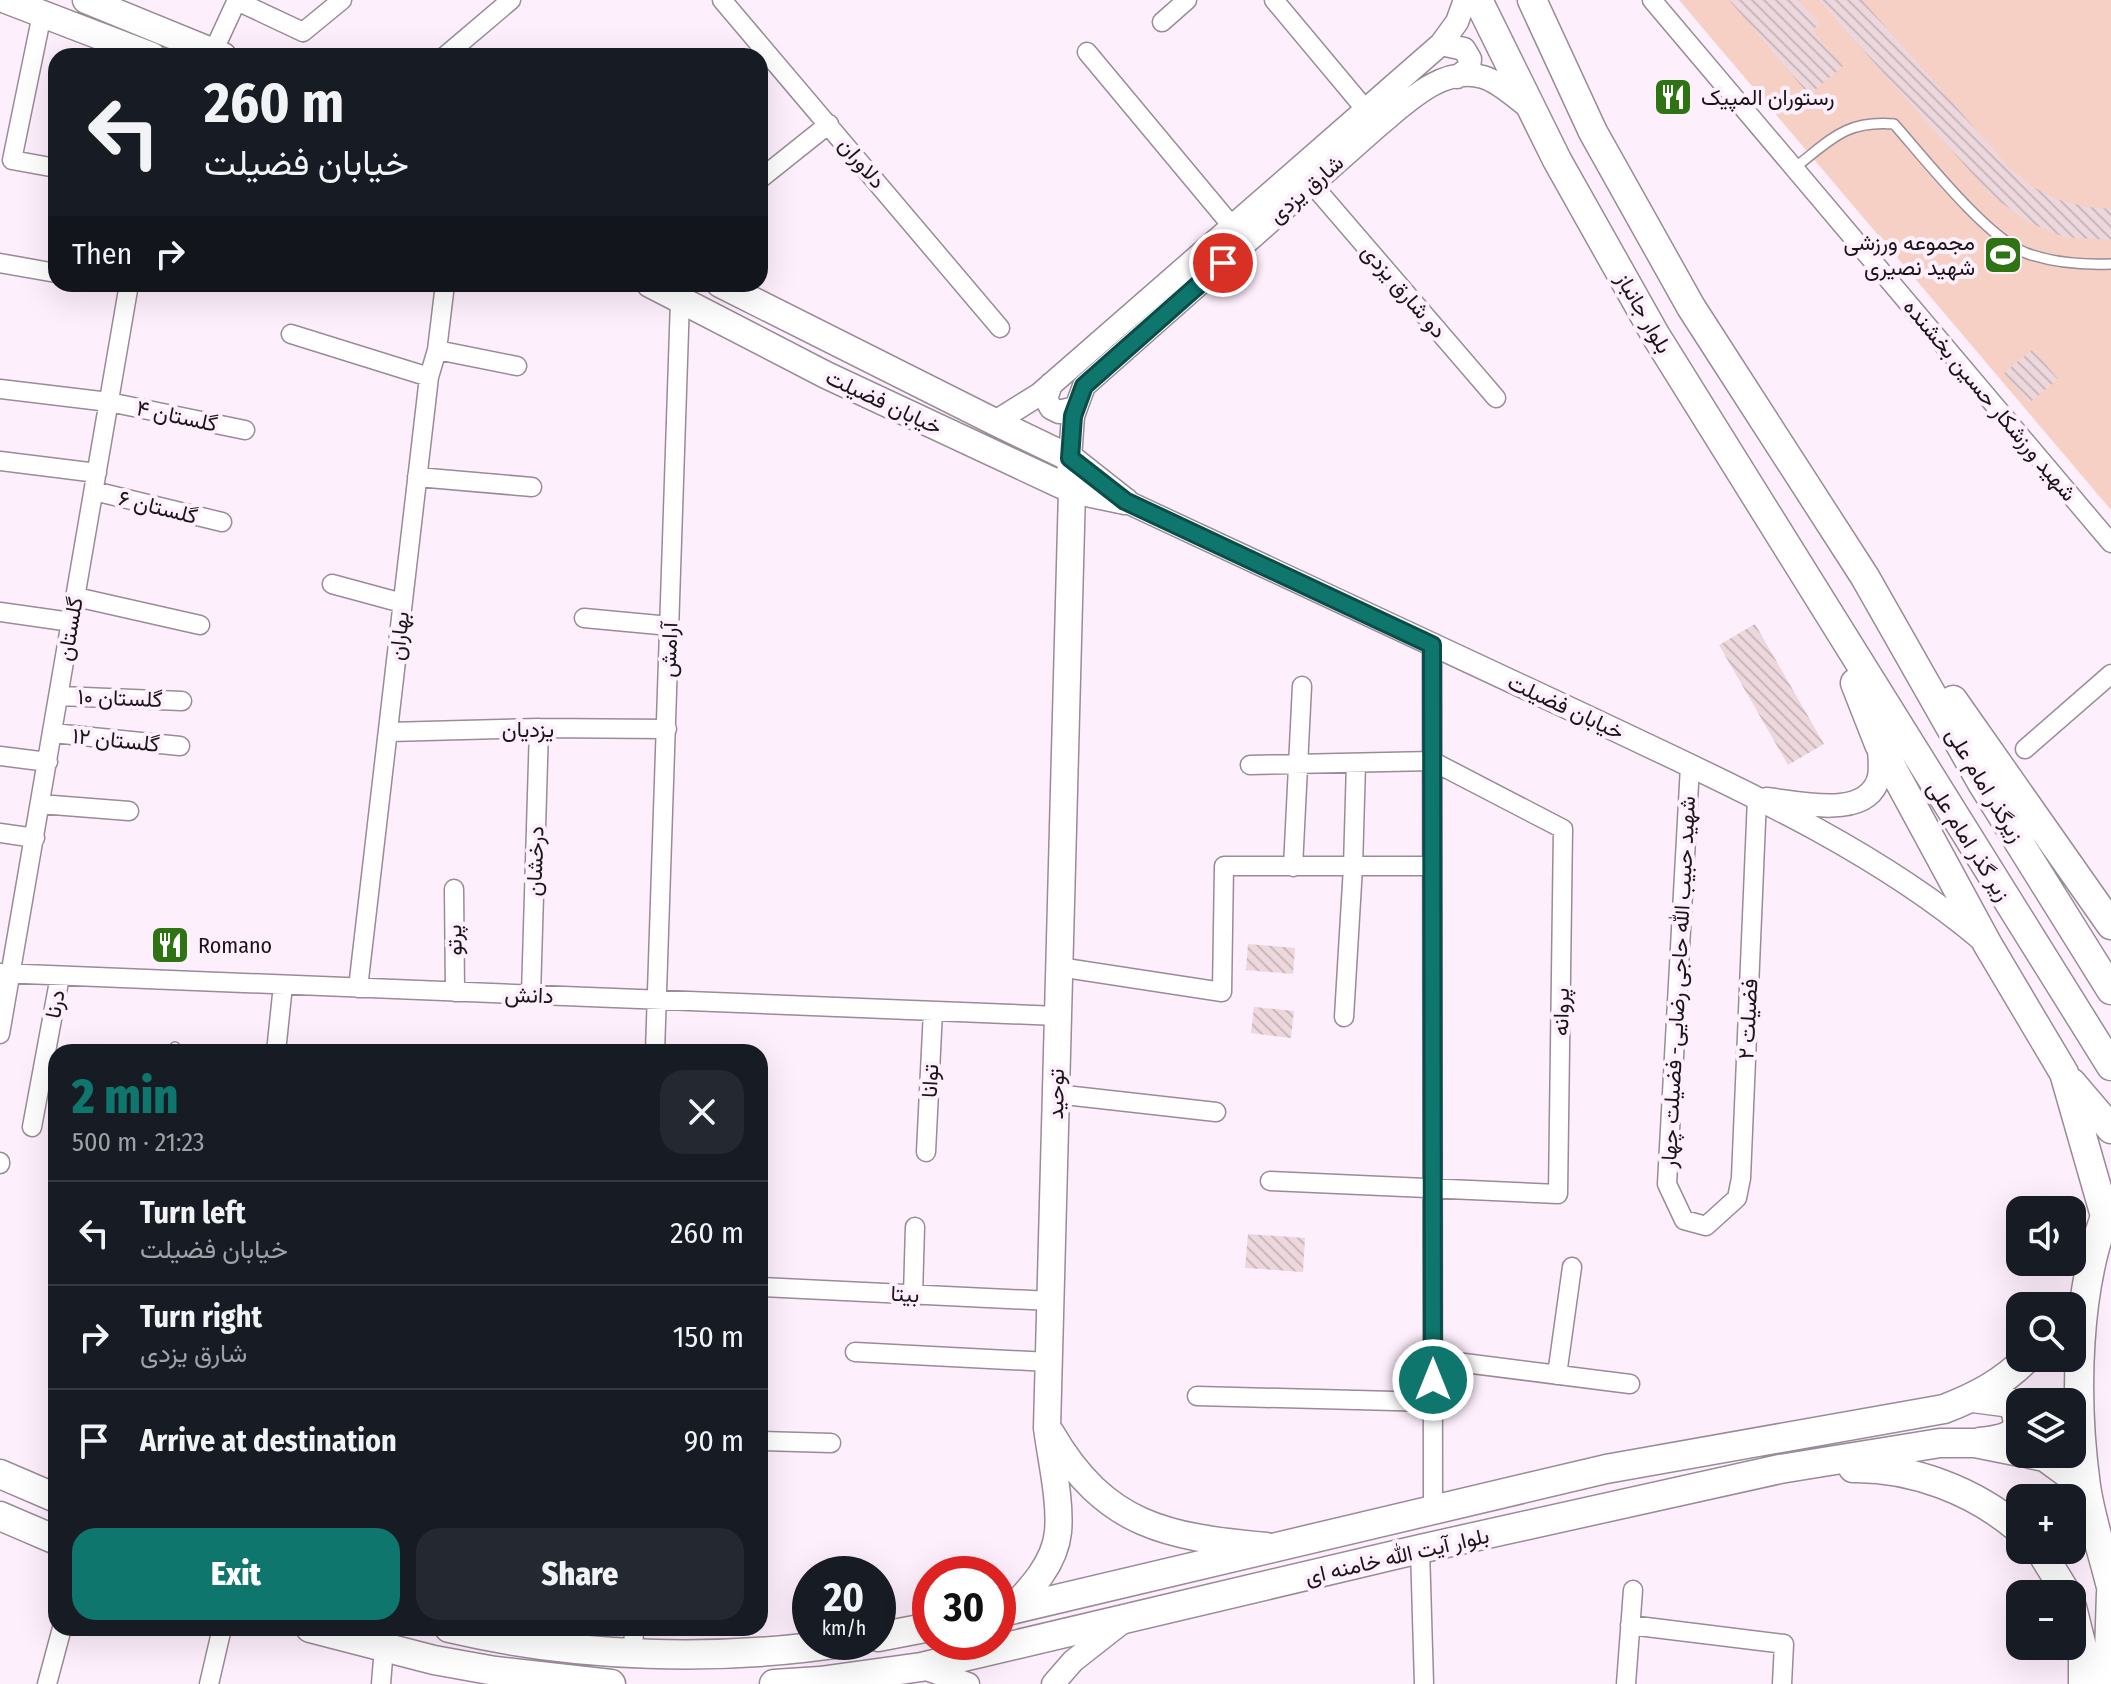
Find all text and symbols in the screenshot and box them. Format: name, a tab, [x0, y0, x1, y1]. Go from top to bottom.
text: 260 m	[204, 70, 344, 137]
restaurant icon: رستوران المپیک	[1652, 76, 1694, 118]
icon: left	[72, 80, 176, 184]
place label: رستوران المپیک	[1701, 84, 1835, 112]
street label: دلاوران	[833, 132, 891, 194]
text: خیابان فضیلت	[204, 141, 409, 185]
street label: شارق یزدی	[1263, 149, 1349, 229]
pin	[1189, 229, 1257, 297]
place label: مجموعه ورزشی شهید نصیری	[1843, 229, 1975, 281]
icon: right	[148, 232, 192, 276]
sports icon: مجموعه ورزشی شهید نصیری	[1982, 234, 2024, 276]
text: Then	[72, 236, 132, 272]
street label: دو شارق یزدی	[1356, 238, 1452, 344]
icon: arrive	[1201, 241, 1245, 285]
street label: بلوار جانباز	[1610, 267, 1678, 358]
street label: شهید ورزشکار حسین بخشنده	[1898, 293, 2082, 507]
street label: خیابان فضیلت	[822, 363, 946, 441]
street label: گلستان ۴	[134, 394, 220, 438]
street label: گلستان ۶	[116, 484, 200, 530]
street label: گلستان	[51, 595, 89, 663]
street label: بهاران	[383, 610, 415, 662]
street label: آرامش	[655, 620, 684, 678]
street label: خیابان فضیلت	[1504, 668, 1628, 746]
street label: گلستان ۱۰	[77, 683, 163, 713]
street label: یزدیان	[502, 716, 554, 743]
street label: گلستان ۱۲	[71, 722, 161, 758]
street label: زیرگذر امام علی	[1939, 723, 2030, 848]
street label: زیر گذر امام علی	[1921, 776, 2017, 907]
street label: شهید حبیب الله حاجی رضایی- فضیلت چهار	[1655, 795, 1702, 1170]
street label: درخشان	[520, 825, 550, 897]
restaurant icon: Romano	[149, 924, 191, 966]
street label: پرتو	[440, 924, 469, 956]
place label: Romano	[198, 932, 272, 959]
street label: فضیلت ۲	[1732, 978, 1764, 1060]
street label: دانش	[504, 981, 554, 1009]
street label: درنا	[39, 987, 71, 1021]
street label: پروانه	[1547, 988, 1576, 1036]
street label: توانا	[916, 1063, 944, 1099]
text: 2 min	[72, 1068, 178, 1126]
street label: توحید	[1042, 1068, 1070, 1120]
button: close	[660, 1070, 744, 1154]
text: 500 m · 21:23	[72, 1127, 205, 1158]
text: Turn left	[140, 1195, 246, 1231]
map controls	[2006, 1196, 2086, 1660]
button: sound	[2006, 1196, 2086, 1276]
icon: left	[72, 1211, 116, 1255]
text: 260 m	[670, 1215, 744, 1251]
text: خیابان فضیلت	[140, 1234, 288, 1265]
street label: بیتا	[890, 1280, 920, 1308]
button: search	[2006, 1292, 2086, 1372]
text: Turn right	[140, 1299, 262, 1335]
icon: right	[72, 1315, 116, 1359]
text: 150 m	[673, 1319, 744, 1355]
text: شارق یزدی	[140, 1338, 247, 1369]
position arrow	[1391, 1338, 1475, 1422]
button: layers	[2006, 1388, 2086, 1468]
icon: arrive	[72, 1419, 116, 1463]
text: Arrive at destination	[140, 1423, 397, 1459]
text: 90 m	[684, 1423, 744, 1459]
button: +	[2006, 1484, 2086, 1564]
street label: بلوار آیت الله خامنه ای	[1302, 1522, 1492, 1590]
button: Exit	[72, 1528, 400, 1620]
button: Share	[416, 1528, 744, 1620]
speed limit sign: 30	[912, 1556, 1016, 1660]
text: 20	[824, 1574, 864, 1622]
button: −	[2006, 1580, 2086, 1660]
text: km/h	[822, 1616, 866, 1640]

